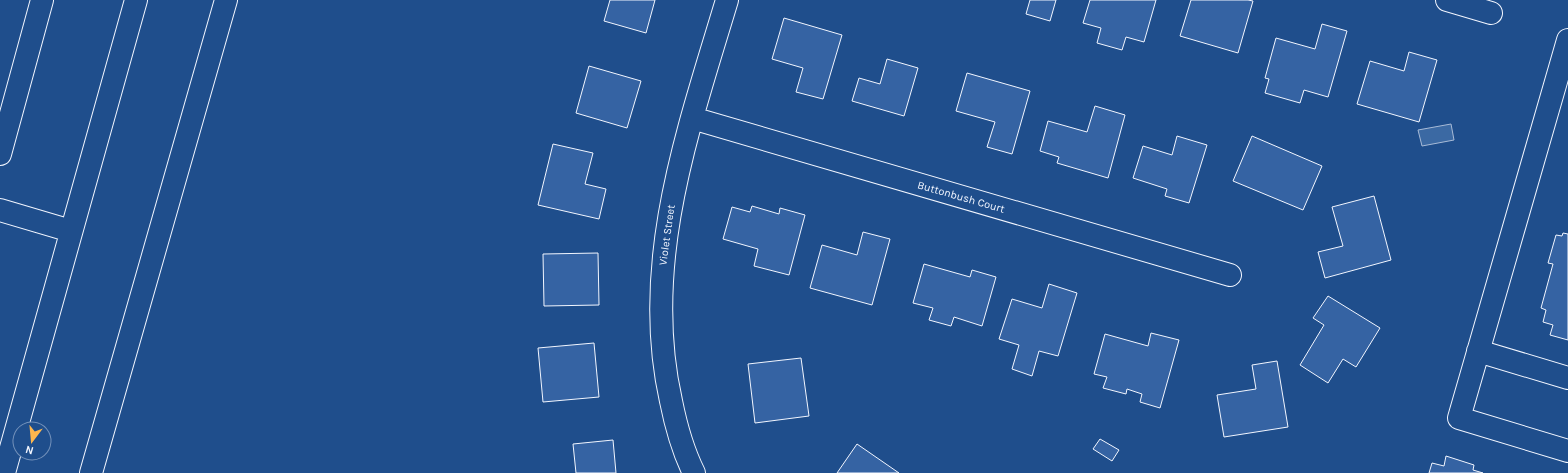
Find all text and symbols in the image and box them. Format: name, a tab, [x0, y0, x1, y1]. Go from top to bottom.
street label: Buttonbush Court	[916, 178, 1006, 216]
street label: Violet Street	[656, 204, 678, 266]
north arrow	[12, 421, 52, 461]
text: N	[24, 443, 35, 457]

